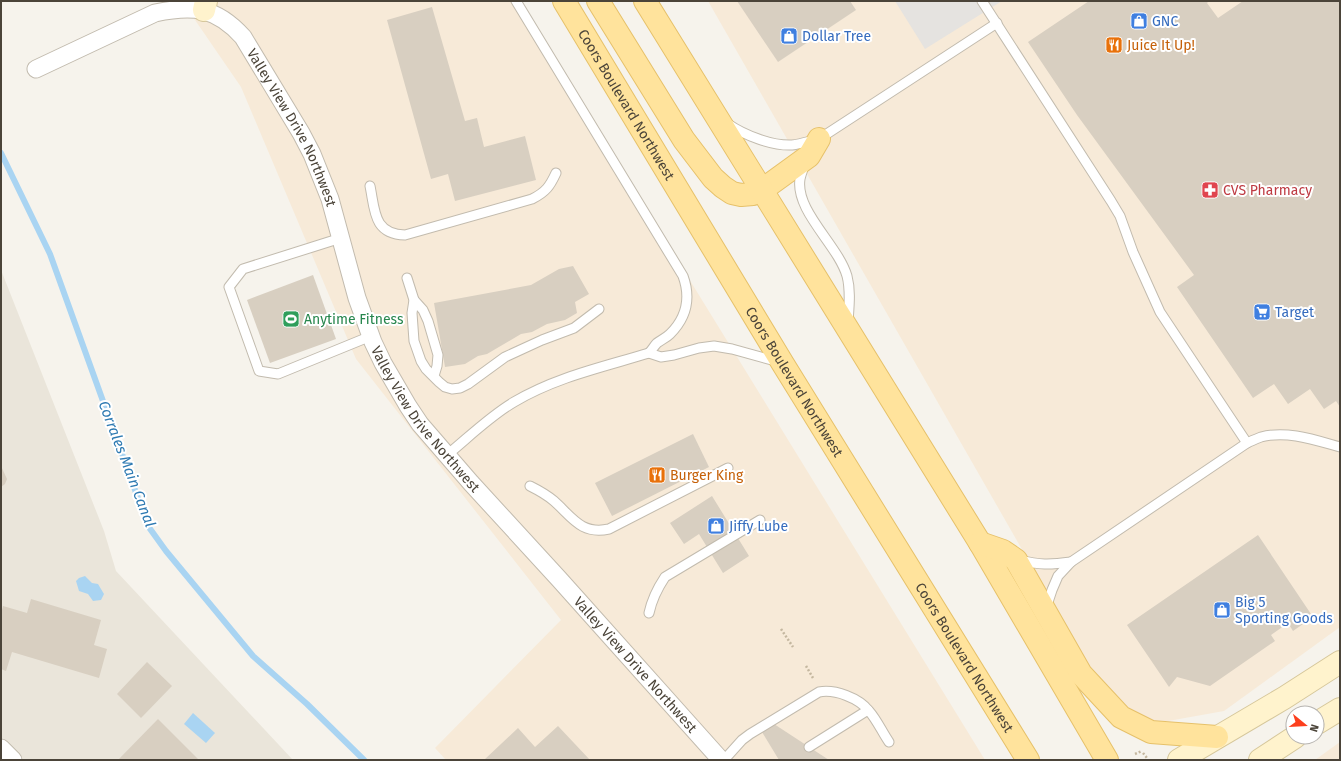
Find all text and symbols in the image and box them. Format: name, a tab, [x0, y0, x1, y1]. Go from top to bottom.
shop icon: GNC	[1129, 11, 1149, 31]
place label: GNC	[1152, 13, 1178, 30]
street label: Coors Boulevard Northwest	[574, 26, 679, 184]
shop icon: Dollar Tree	[779, 26, 799, 46]
place label: Dollar Tree	[802, 28, 871, 45]
restaurant icon: Juice It Up!	[1104, 35, 1124, 55]
place label: Juice It Up!	[1127, 37, 1195, 54]
street label: Valley View Drive Northwest	[243, 46, 340, 209]
pharmacy icon: CVS Pharmacy	[1200, 180, 1220, 200]
place label: CVS Pharmacy	[1223, 182, 1312, 199]
supermarket icon: Target	[1252, 302, 1272, 322]
street label: Coors Boulevard Northwest	[741, 304, 847, 461]
place label: Target	[1275, 304, 1315, 321]
sports icon: Anytime Fitness	[281, 309, 301, 329]
place label: Anytime Fitness	[304, 311, 404, 328]
street label: Valley View Drive Northwest	[367, 343, 484, 497]
water label: Corrales Main Canal	[95, 398, 159, 530]
restaurant icon: Burger King	[647, 465, 667, 485]
place label: Burger King	[670, 467, 744, 484]
shop icon: Jiffy Lube	[706, 516, 726, 536]
place label: Jiffy Lube	[729, 518, 788, 535]
street label: Coors Boulevard Northwest	[911, 580, 1017, 737]
street label: Valley View Drive Northwest	[570, 593, 701, 737]
place label: Big 5 Sporting Goods	[1235, 594, 1333, 627]
shop icon: Big 5 Sporting Goods	[1212, 600, 1232, 620]
north arrow	[1285, 705, 1325, 745]
text: N	[1307, 722, 1321, 733]

